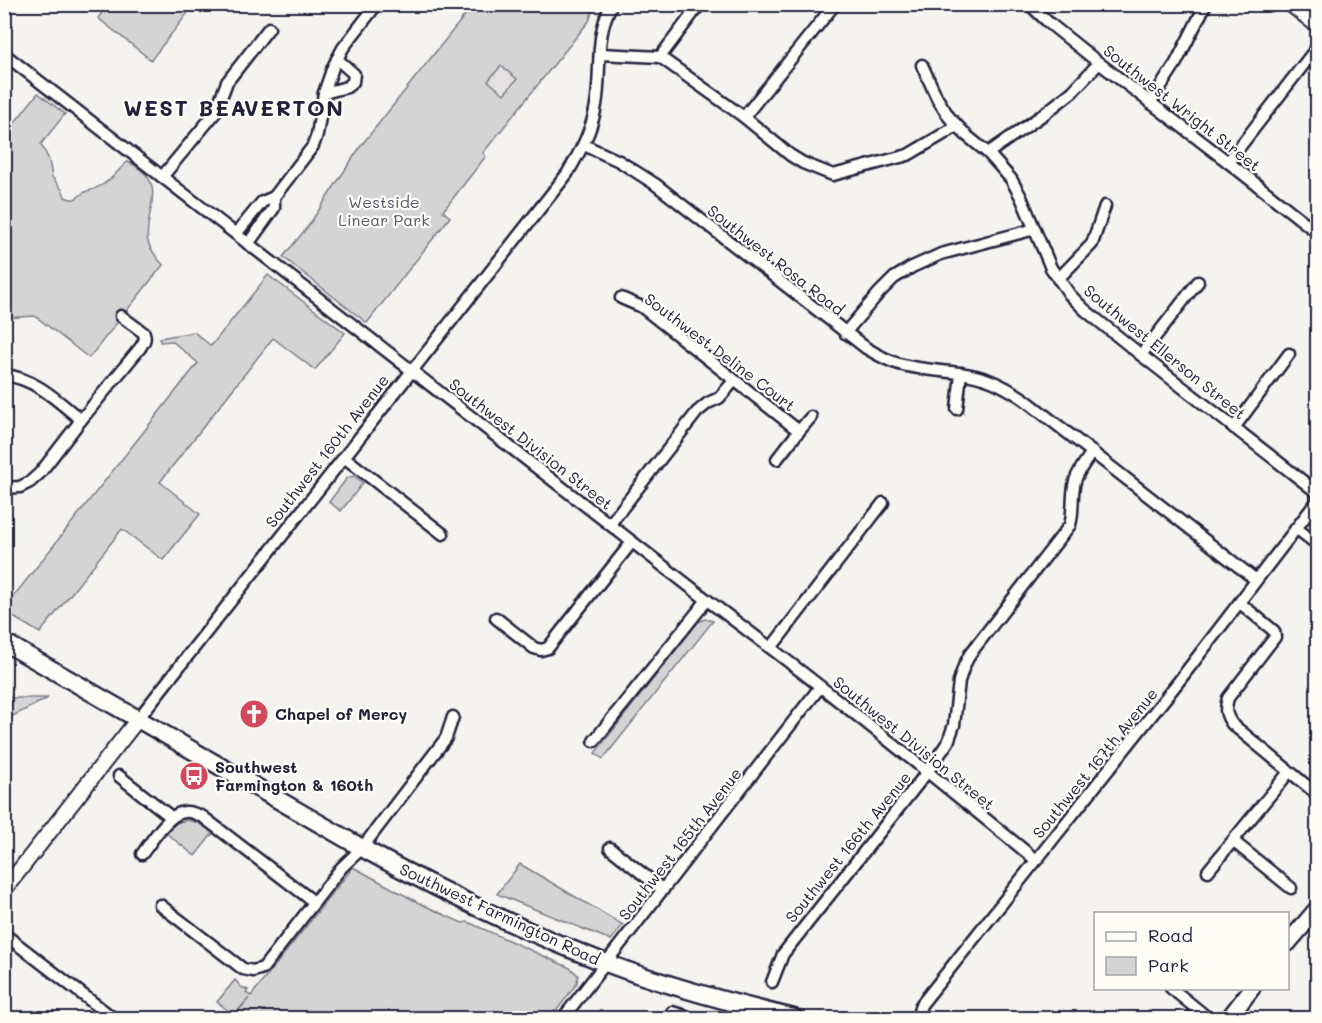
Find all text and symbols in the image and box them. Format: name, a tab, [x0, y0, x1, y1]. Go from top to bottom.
street label: Southwest Wright Street	[1099, 40, 1265, 176]
district label: WEST BEAVERTON	[124, 93, 344, 122]
park label: Westside Linear Park	[338, 191, 430, 230]
street label: Southwest Rosa Road	[704, 200, 849, 320]
street label: Southwest Ellerson Street	[1080, 280, 1251, 424]
street label: Southwest Deline Court	[641, 288, 800, 415]
street label: Southwest 160th Avenue	[260, 370, 393, 532]
street label: Southwest Division Street	[445, 373, 617, 514]
street label: Southwest Division Street	[829, 671, 999, 814]
street label: Southwest 167th Avenue	[1027, 683, 1162, 842]
church icon: Chapel of Mercy	[238, 698, 270, 730]
place label: Chapel of Mercy	[275, 703, 407, 724]
place label: Southwest Farmington & 160th	[215, 756, 373, 795]
bus stop icon: Southwest Farmington & 160th	[178, 760, 210, 792]
street label: Southwest 165th Avenue	[613, 763, 746, 924]
street label: Southwest 166th Avenue	[780, 767, 915, 927]
street label: Southwest Farmington Road	[397, 858, 604, 969]
legend	[1094, 912, 1289, 990]
text: Road	[1148, 923, 1193, 947]
text: Park	[1148, 953, 1189, 977]

